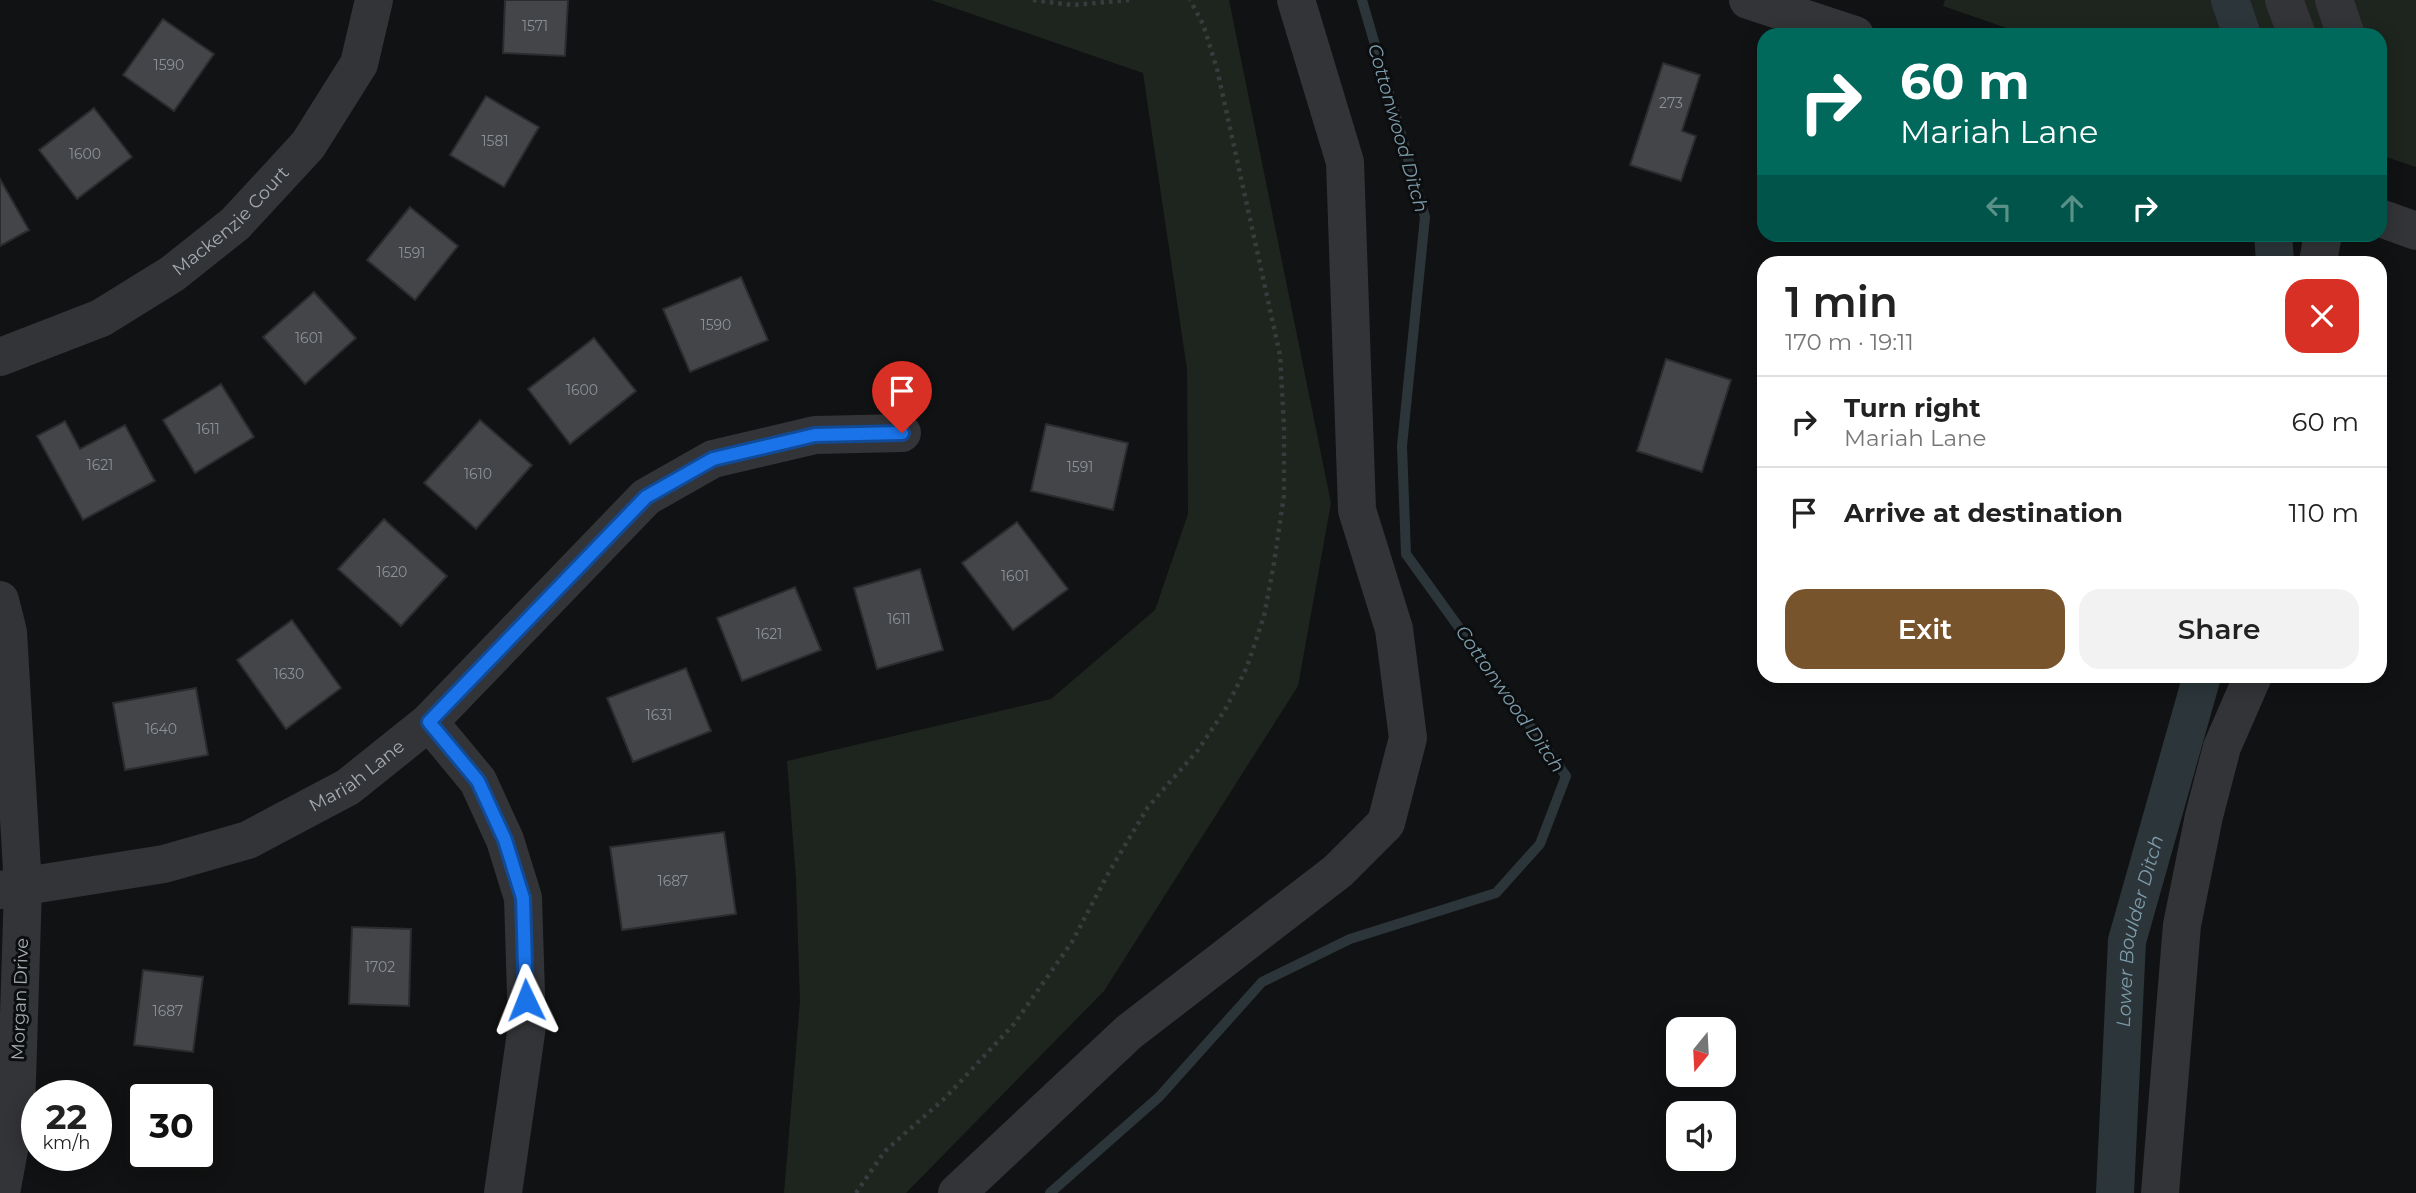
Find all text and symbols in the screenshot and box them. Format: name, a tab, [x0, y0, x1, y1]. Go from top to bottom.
house number: 1571	[522, 17, 548, 35]
water label: Cottonwood Ditch	[1363, 41, 1433, 215]
text: 60 m	[1900, 52, 2030, 111]
house number: 1590	[154, 56, 184, 74]
icon: right	[1785, 56, 1876, 147]
house number: 273	[1659, 94, 1683, 112]
text: Mariah Lane	[1900, 112, 2098, 151]
house number: 1581	[482, 132, 508, 150]
house number: 1600	[69, 145, 101, 163]
street label: Mackenzie Court	[168, 162, 294, 280]
icon: left	[1980, 189, 2018, 227]
icon: ahead	[2053, 189, 2091, 227]
icon: right	[2126, 189, 2164, 227]
house number: 1591	[399, 244, 425, 262]
text: 1 min	[1785, 276, 1898, 328]
button: close	[2285, 279, 2359, 353]
house number: 1590	[701, 316, 731, 334]
text: 170 m · 19:11	[1785, 328, 1914, 356]
house number: 1601	[295, 329, 323, 347]
pin	[872, 361, 932, 433]
icon: arrive	[883, 372, 921, 410]
house number: 1600	[566, 381, 598, 399]
text: Turn right	[1844, 392, 1980, 424]
icon: right	[1785, 403, 1823, 441]
text: 60 m	[2292, 406, 2359, 438]
house number: 1611	[196, 420, 220, 438]
text: Mariah Lane	[1844, 424, 1986, 452]
house number: 1621	[87, 456, 113, 474]
house number: 1591	[1067, 458, 1093, 476]
house number: 1610	[464, 465, 492, 483]
icon: arrive	[1785, 494, 1823, 532]
text: Arrive at destination	[1844, 497, 2123, 529]
text: 110 m	[2289, 497, 2359, 529]
house number: 1620	[377, 563, 407, 581]
house number: 1601	[1001, 567, 1029, 585]
button: Exit	[1785, 589, 2065, 669]
button: Share	[2079, 589, 2359, 669]
house number: 1611	[887, 610, 911, 628]
water label: Cottonwood Ditch	[1451, 621, 1569, 777]
house number: 1621	[756, 625, 782, 643]
house number: 1630	[274, 665, 304, 683]
house number: 1631	[646, 706, 672, 724]
house number: 1640	[145, 720, 177, 738]
street label: Mariah Lane	[305, 735, 409, 817]
water label: Lower Boulder Ditch	[2111, 832, 2168, 1028]
house number: 1687	[658, 872, 688, 890]
street label: Morgan Drive	[7, 937, 33, 1061]
house number: 1702	[365, 958, 395, 976]
position arrow	[489, 963, 563, 1037]
house number: 1687	[153, 1002, 183, 1020]
north arrow	[1666, 1017, 1736, 1087]
map controls	[1666, 1017, 1736, 1171]
speed limit sign: 30	[126, 1080, 217, 1171]
text: 22	[46, 1095, 87, 1138]
button: sound	[1666, 1101, 1736, 1171]
text: km/h	[42, 1132, 91, 1154]

